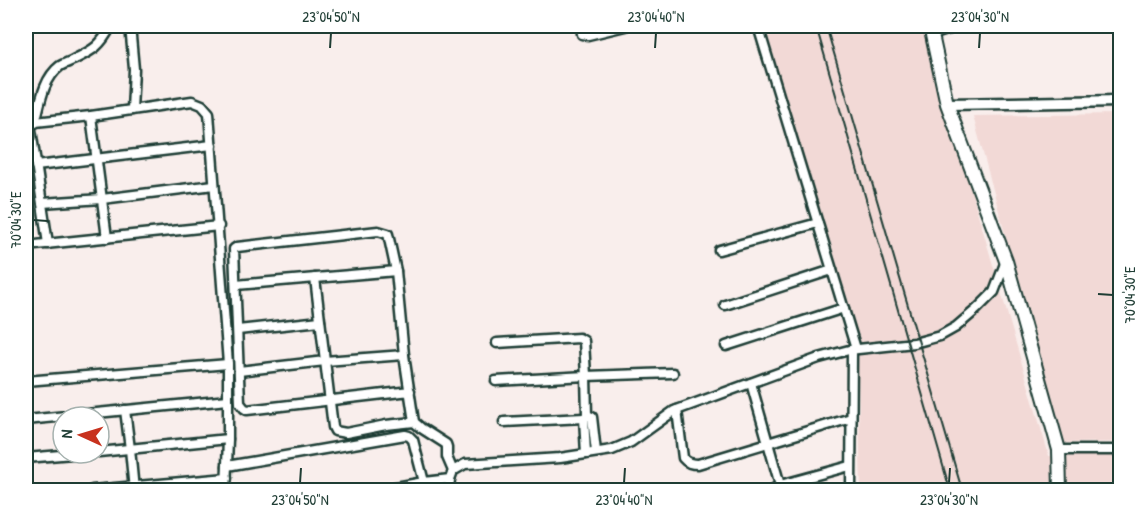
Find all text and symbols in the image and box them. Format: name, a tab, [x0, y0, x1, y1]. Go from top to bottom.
text: 23°04'50"N	[302, 6, 360, 27]
text: 23°04'40"N	[628, 6, 684, 27]
text: 23°04'30"N	[951, 6, 1009, 27]
text: 70°04'30"E	[5, 191, 26, 249]
text: 70°04'30"E	[1119, 266, 1140, 324]
north arrow	[51, 405, 111, 465]
text: N	[55, 428, 77, 439]
text: 23°04'50"N	[271, 489, 329, 510]
text: 23°04'40"N	[596, 489, 652, 510]
text: 23°04'30"N	[920, 489, 978, 510]

